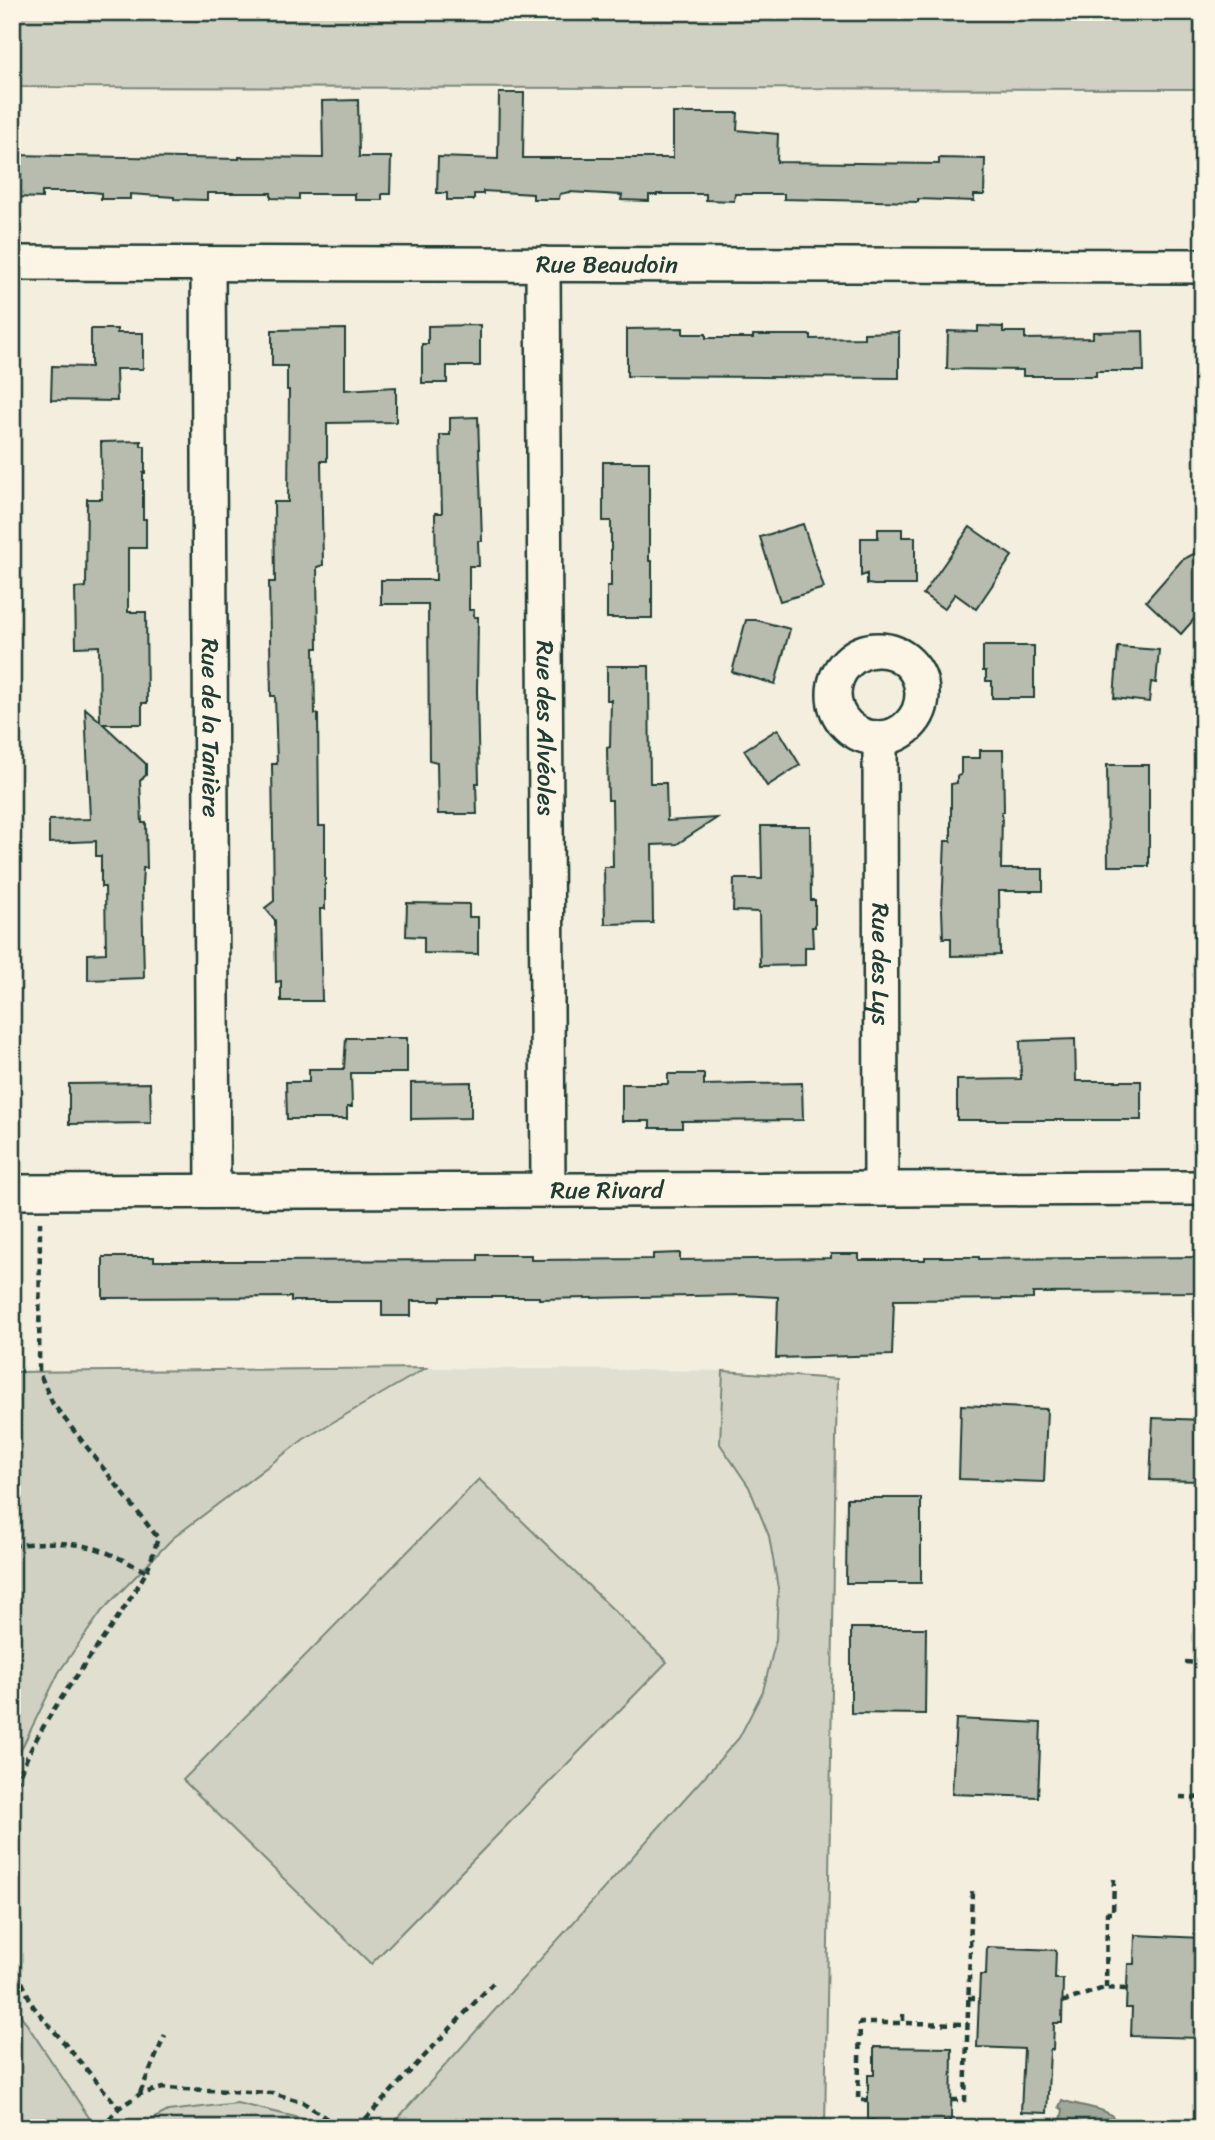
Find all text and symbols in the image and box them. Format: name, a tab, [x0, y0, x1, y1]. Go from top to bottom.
street label: Rue Beaudoin	[536, 243, 678, 286]
street label: Rue de la Tanière	[189, 638, 232, 818]
street label: Rue des Alvéoles	[524, 640, 567, 816]
street label: Rue des Lys	[859, 903, 902, 1026]
street label: Rue Rivard	[550, 1169, 665, 1211]

